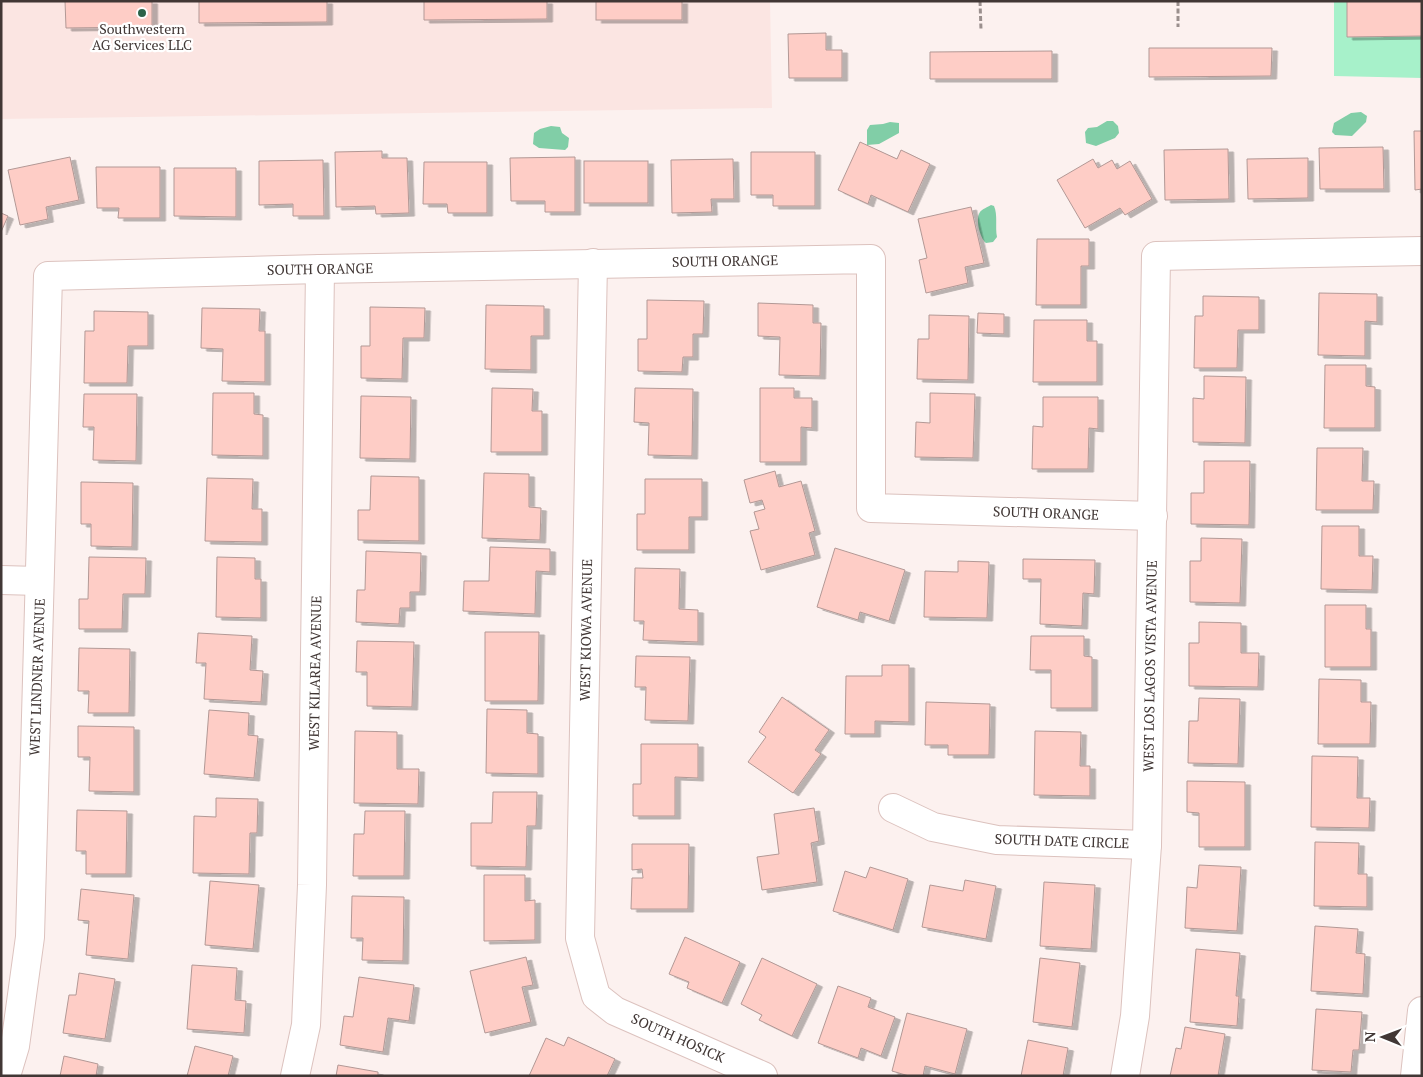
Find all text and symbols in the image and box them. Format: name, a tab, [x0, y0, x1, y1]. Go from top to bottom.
marker: Southwestern AG Services LLC	[136, 7, 148, 19]
place label: Southwestern AG Services LLC	[92, 19, 192, 54]
street label: SOUTH ORANGE	[672, 250, 778, 271]
street label: SOUTH ORANGE	[267, 258, 373, 279]
street label: SOUTH ORANGE	[993, 501, 1100, 524]
street label: WEST KIOWA AVENUE	[575, 559, 596, 701]
street label: WEST LOS LAGOS VISTA AVENUE	[1138, 560, 1161, 772]
street label: WEST KILAREA AVENUE	[304, 595, 325, 751]
street label: WEST LINDNER AVENUE	[24, 598, 49, 756]
street label: SOUTH DATE CIRCLE	[994, 829, 1130, 852]
street label: SOUTH HOSICK	[628, 1008, 729, 1067]
north arrow	[1358, 1012, 1408, 1062]
text: N	[1360, 1031, 1379, 1042]

